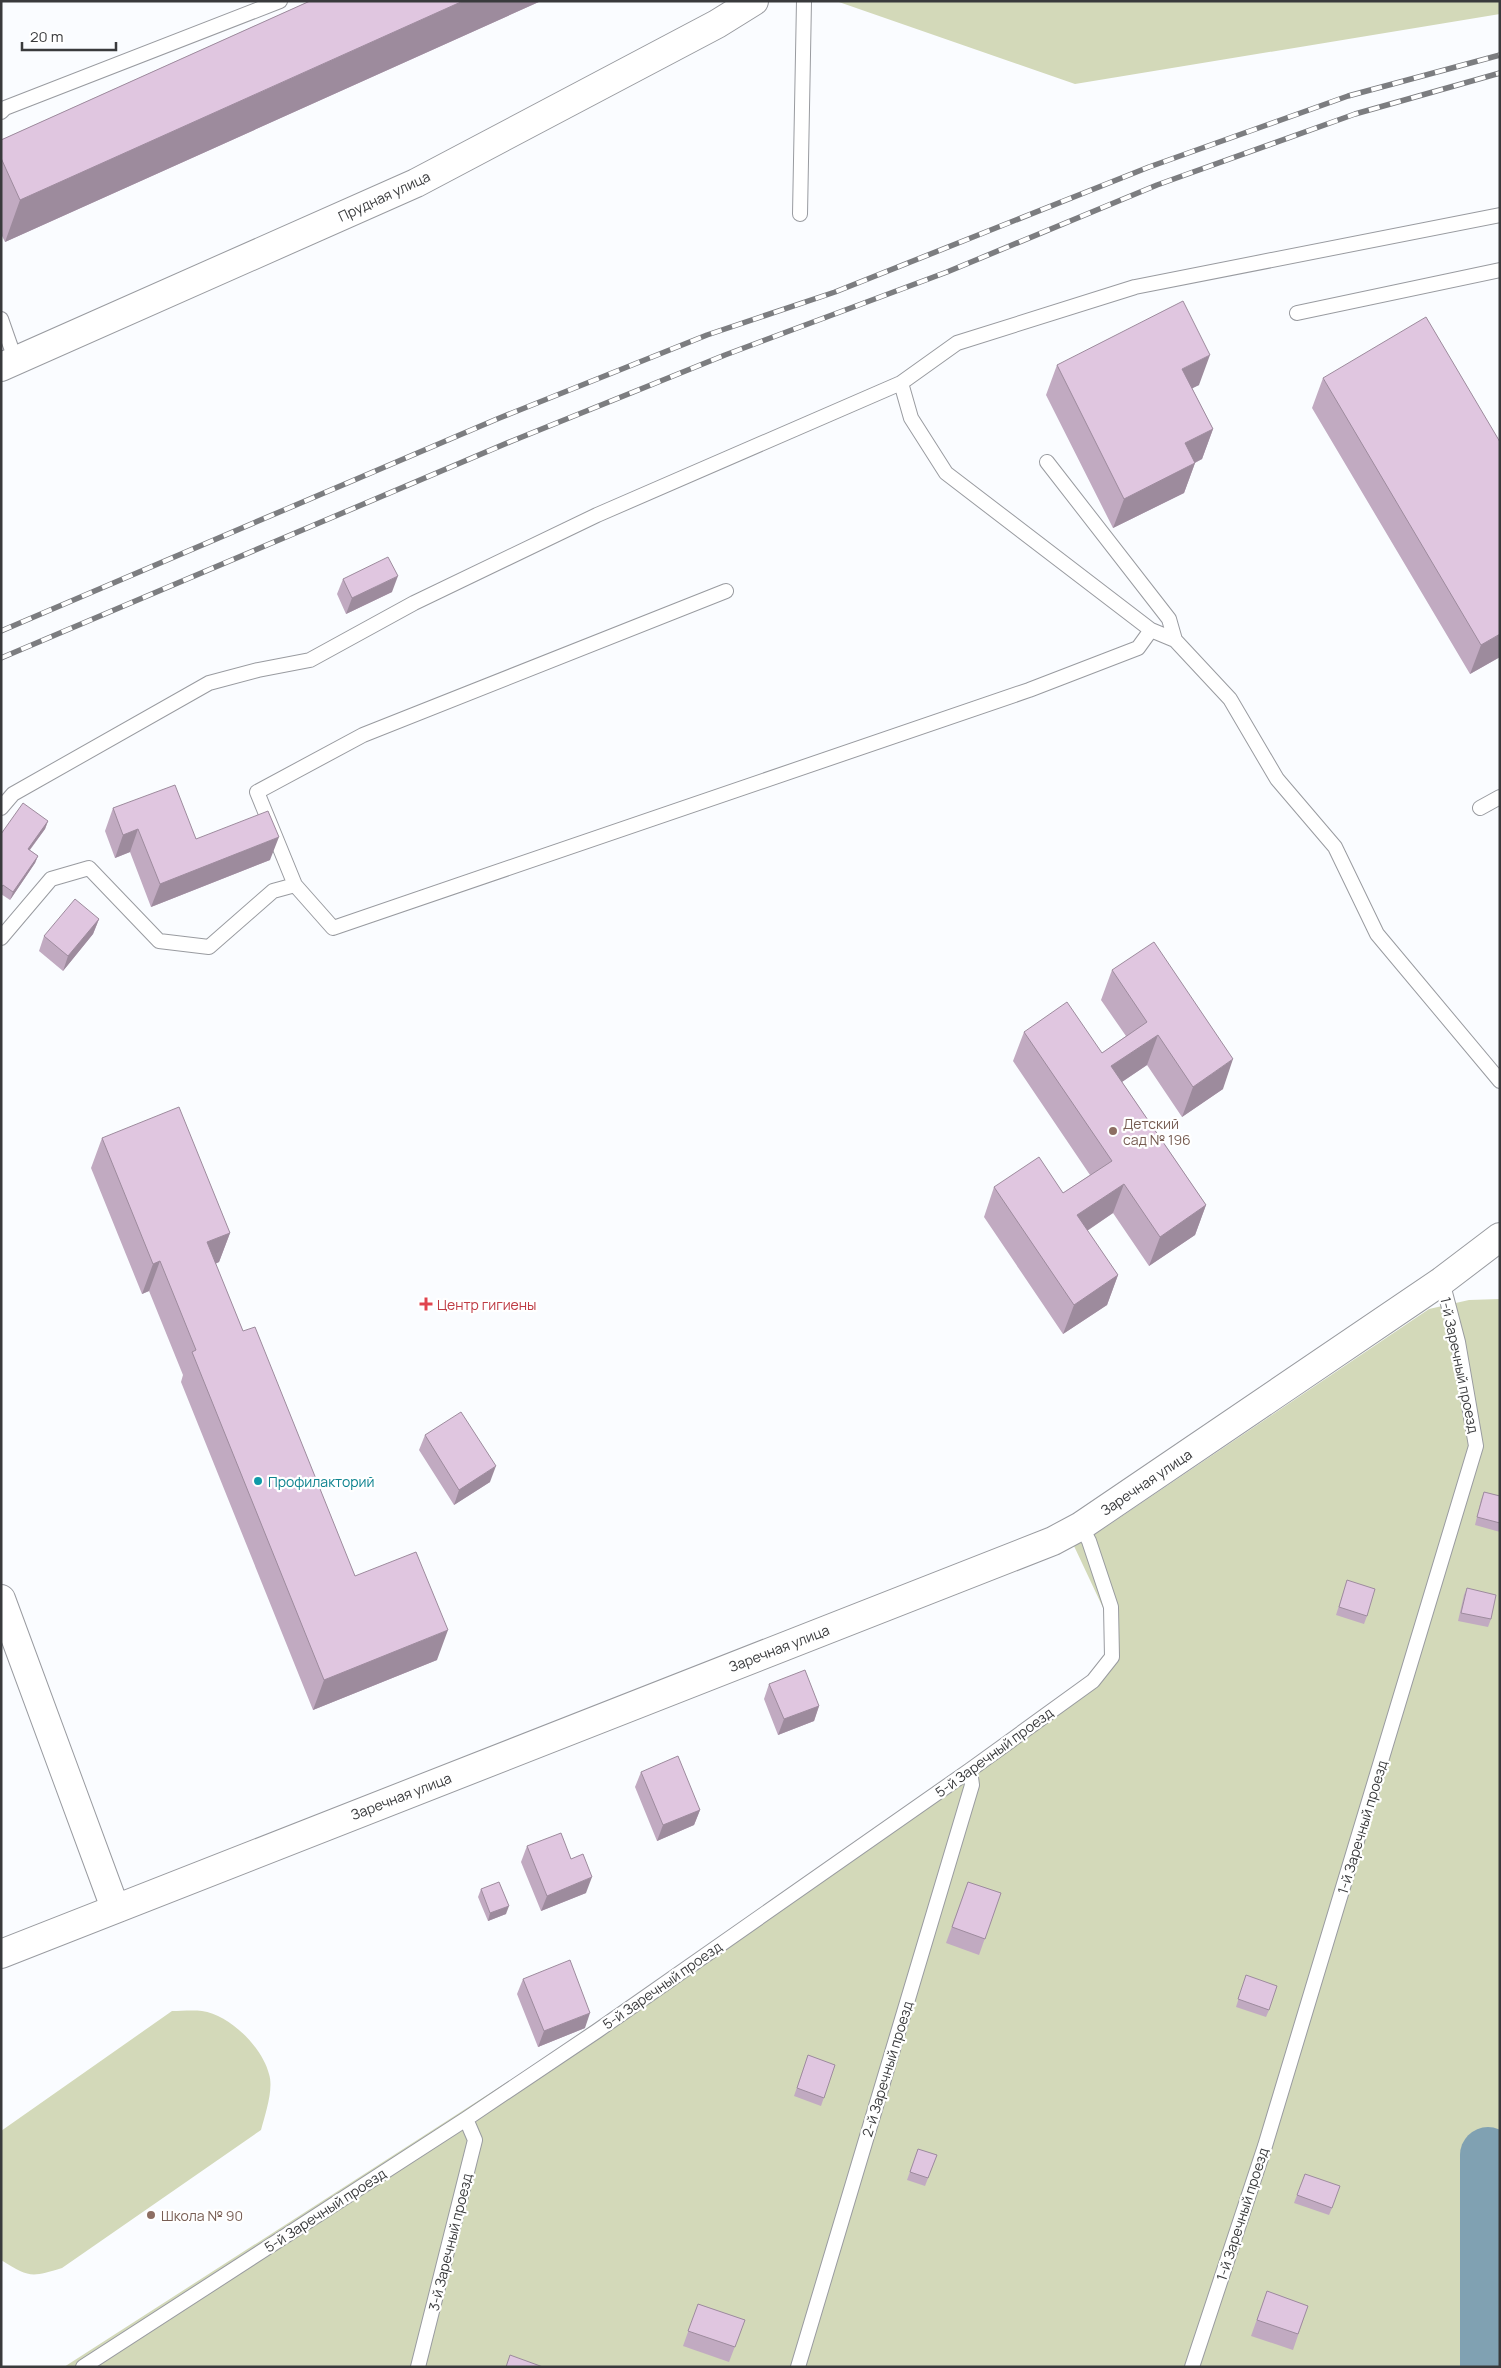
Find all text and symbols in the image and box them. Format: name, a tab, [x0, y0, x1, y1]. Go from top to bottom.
scale bar	[22, 20, 116, 52]
text: 20 m	[30, 26, 63, 47]
street label: Прудная улица	[335, 166, 433, 226]
place label: Детский сад № 196	[1123, 1114, 1191, 1149]
marker: Детский сад № 196	[1107, 1125, 1119, 1137]
place label: Центр гигиены	[437, 1295, 536, 1314]
street label: 1-й Заречный проезд	[1436, 1295, 1484, 1435]
marker: Центр гигиены	[419, 1297, 433, 1311]
street label: Заречная улица	[1097, 1444, 1195, 1520]
place label: Профилакторий	[268, 1472, 375, 1491]
marker: Профилакторий	[252, 1475, 264, 1487]
street label: Заречная улица	[726, 1620, 832, 1676]
street label: 5-й Заречный проезд	[931, 1703, 1057, 1801]
street label: 1-й Заречный проезд	[1333, 1758, 1391, 1896]
street label: Заречная улица	[348, 1768, 454, 1824]
street label: 5-й Заречный проезд	[599, 1937, 725, 2033]
street label: 2-й Заречный проезд	[857, 1999, 917, 2139]
street label: 1-й Заречный проезд	[1212, 2145, 1272, 2283]
street label: 5-й Заречный проезд	[261, 2164, 389, 2256]
street label: 3-й Заречный проезд	[424, 2171, 476, 2313]
place label: Школа № 90	[161, 2206, 243, 2225]
marker: Школа № 90	[145, 2209, 157, 2221]

